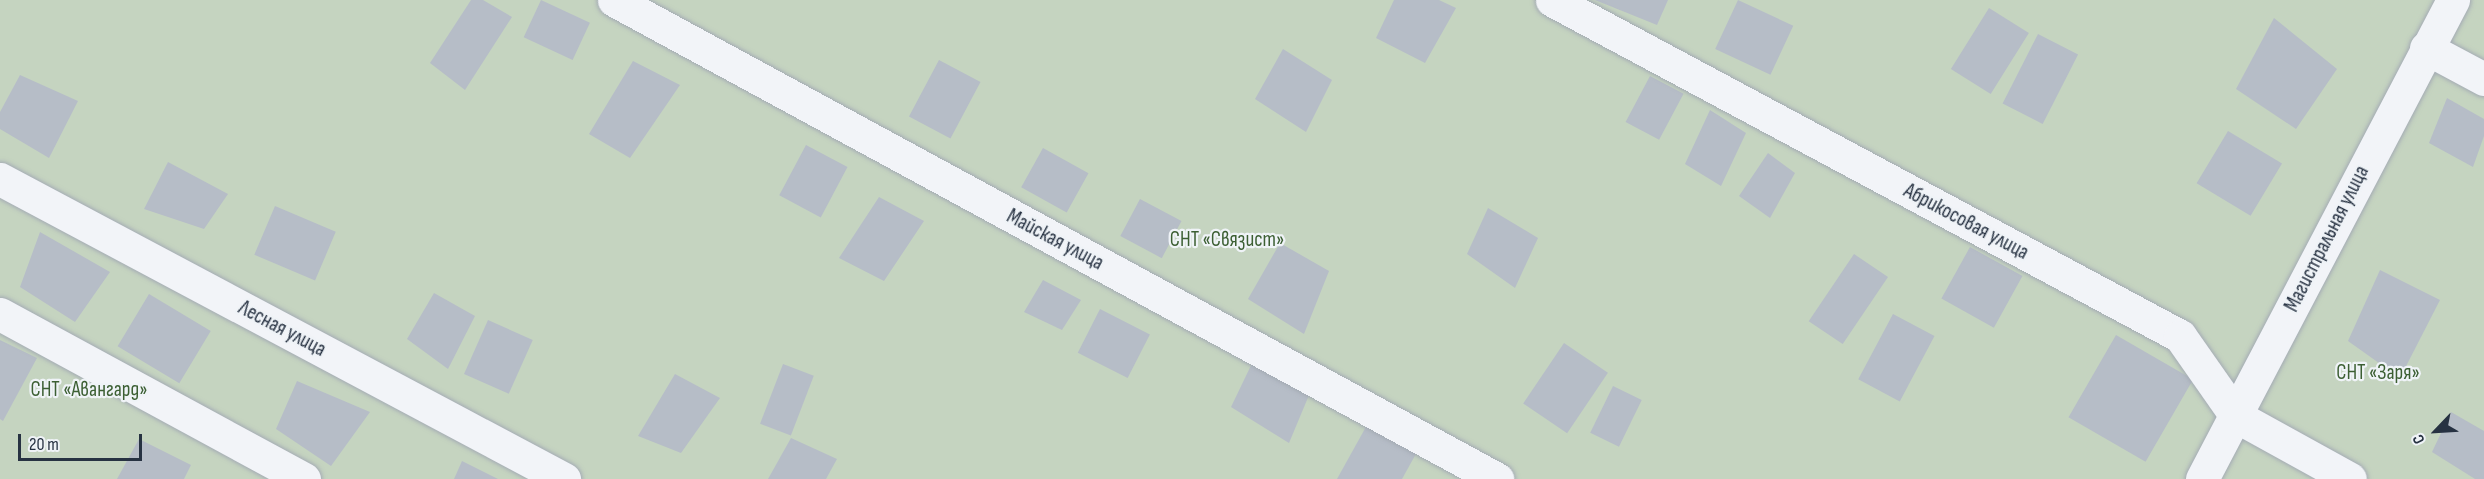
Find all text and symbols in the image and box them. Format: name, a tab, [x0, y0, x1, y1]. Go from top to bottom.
street label: Магистральная улица	[2279, 162, 2375, 316]
street label: Абрикосовая улица	[1899, 179, 2033, 265]
street label: Майская улица	[1002, 204, 1108, 276]
park label: СНТ «Связист»	[1170, 227, 1284, 253]
street label: Лесная улица	[234, 296, 330, 362]
park label: СНТ «Заря»	[2336, 360, 2420, 386]
park label: СНТ «Авангард»	[30, 377, 148, 403]
north arrow	[2406, 401, 2466, 461]
scale bar	[21, 422, 146, 460]
text: С	[2409, 431, 2430, 447]
text: 20 m	[29, 434, 59, 455]

